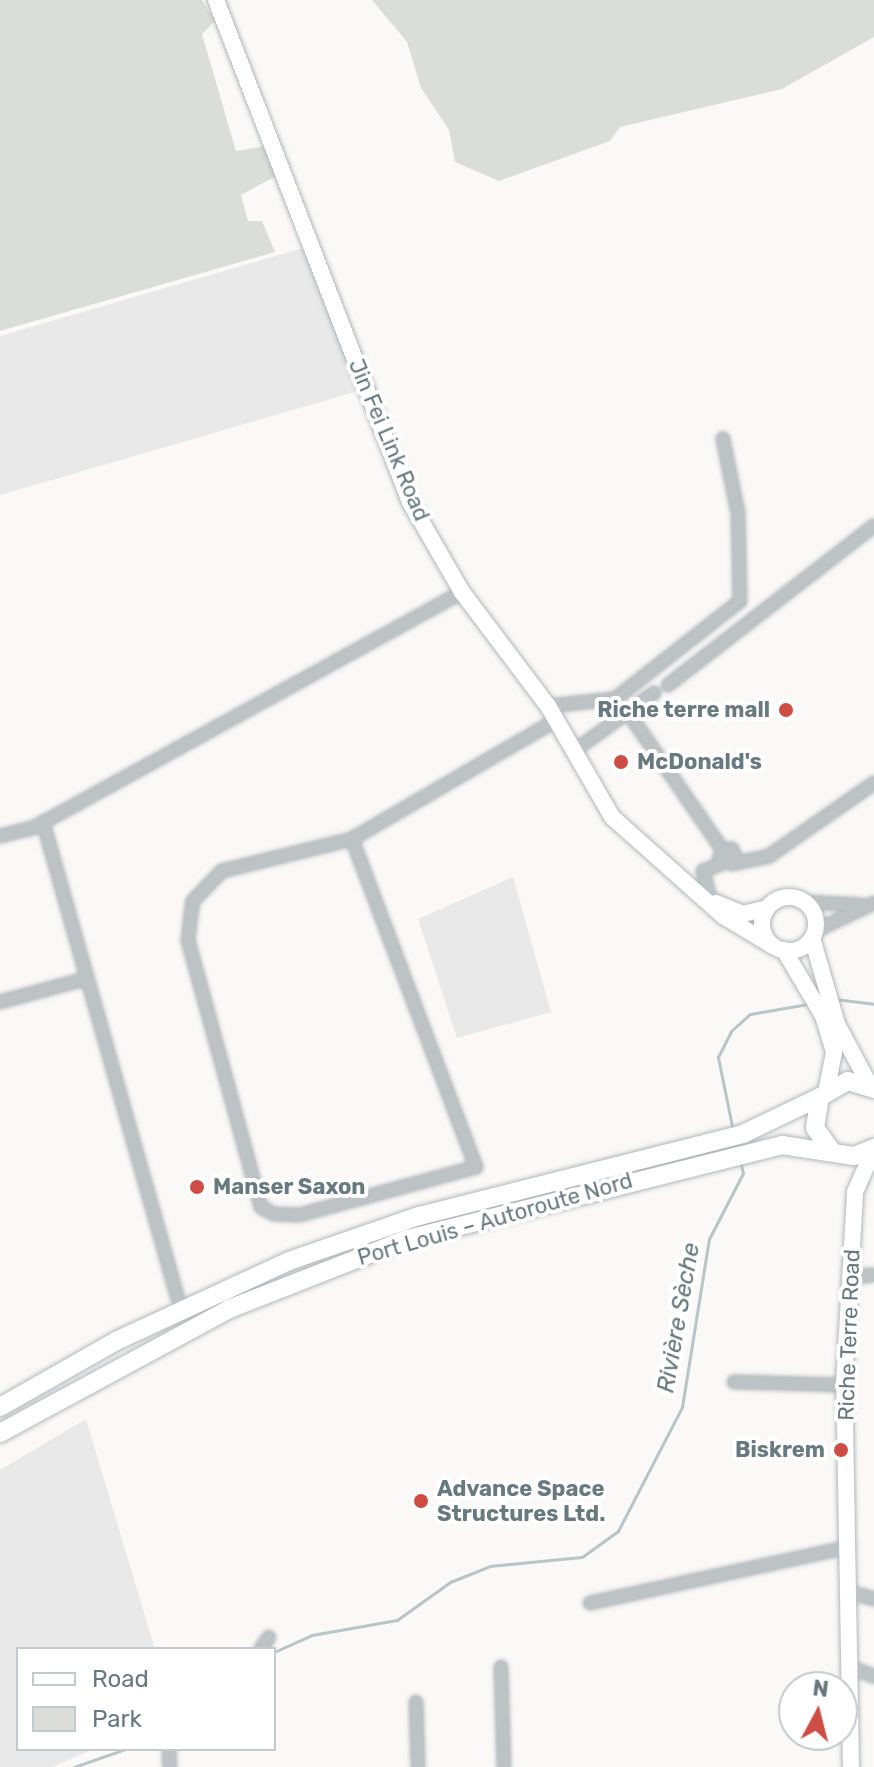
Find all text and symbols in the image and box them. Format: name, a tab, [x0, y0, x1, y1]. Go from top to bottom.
street label: Jin Fei Link Road	[343, 355, 435, 525]
place label: Riche terre mall	[597, 697, 770, 723]
marker: Riche terre mall	[777, 701, 795, 719]
place label: McDonald's	[637, 749, 762, 775]
marker: McDonald's	[612, 753, 630, 771]
street label: Port Louis – Autoroute Nord	[354, 1167, 636, 1271]
place label: Manser Saxon	[213, 1174, 366, 1200]
marker: Manser Saxon	[188, 1178, 206, 1196]
water label: Rivière Sèche	[652, 1241, 706, 1395]
street label: Riche Terre Road	[833, 1248, 865, 1422]
place label: Biskrem	[735, 1437, 825, 1463]
marker: Biskrem	[832, 1441, 850, 1459]
place label: Advance Space Structures Ltd.	[437, 1475, 605, 1526]
marker: Advance Space Structures Ltd.	[412, 1492, 430, 1510]
legend	[16, 1647, 276, 1751]
text: Road	[92, 1665, 149, 1693]
north arrow	[778, 1671, 858, 1751]
text: N	[811, 1674, 830, 1703]
text: Park	[92, 1705, 142, 1733]

